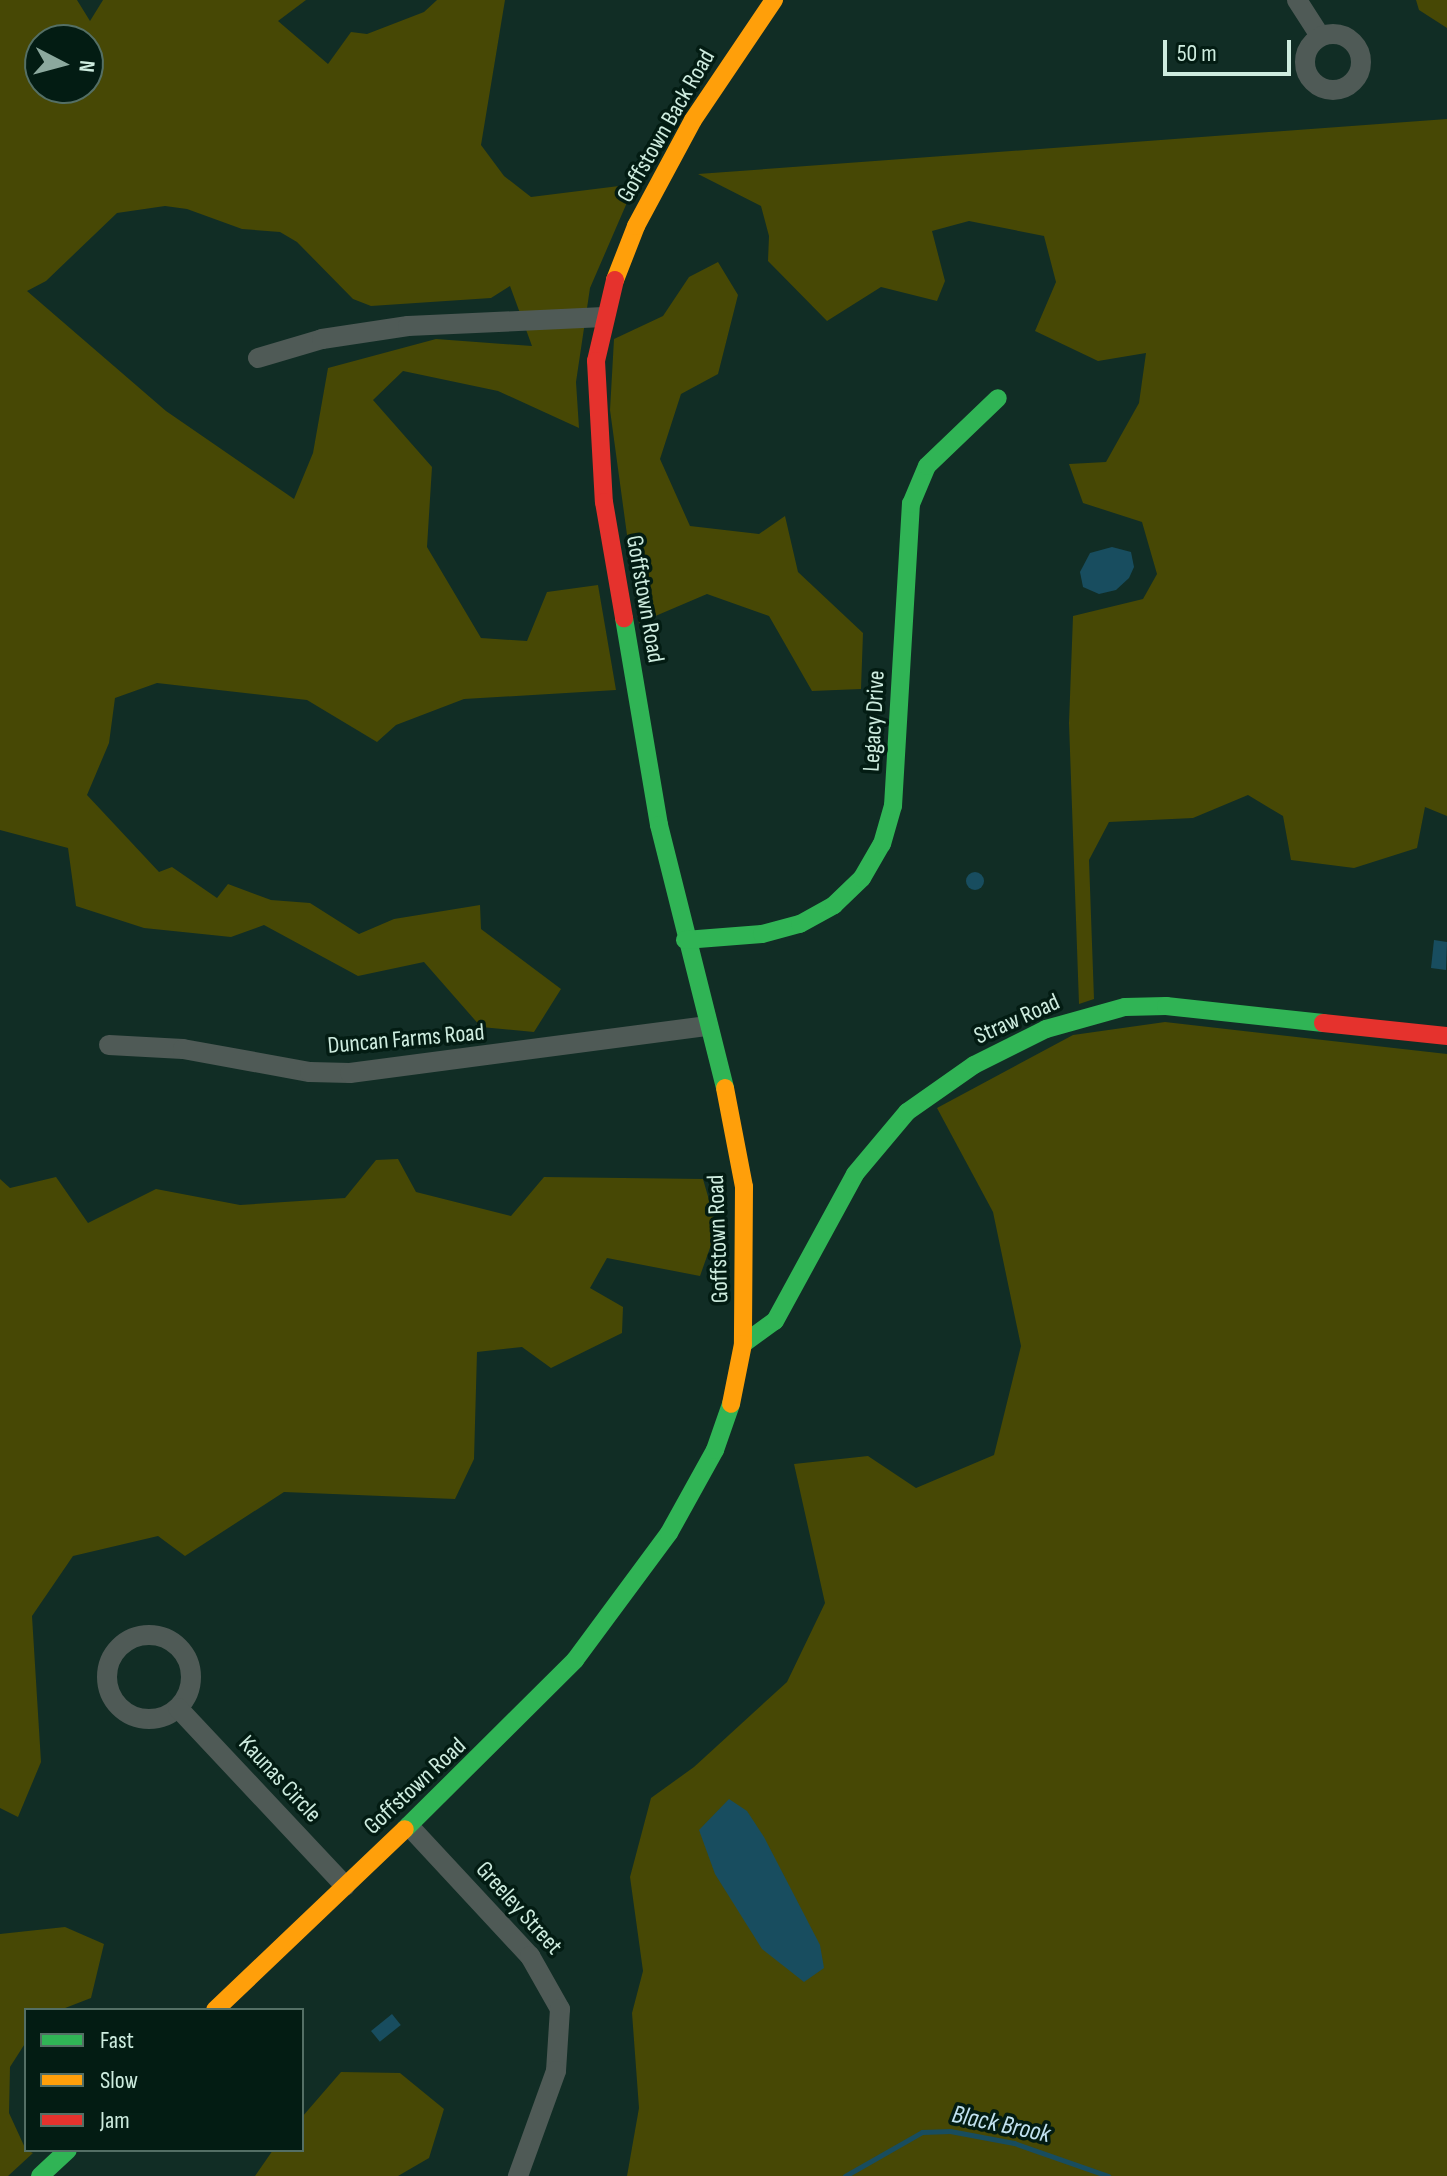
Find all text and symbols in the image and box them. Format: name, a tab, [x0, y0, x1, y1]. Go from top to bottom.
north arrow	[24, 24, 104, 104]
scale bar	[1167, 24, 1295, 74]
text: 50 m	[1177, 39, 1217, 68]
street label: Goffstown Back Road	[611, 45, 721, 207]
text: N	[72, 59, 100, 74]
street label: Goffstown Road	[620, 533, 670, 665]
street label: Legacy Drive	[857, 670, 891, 772]
street label: Straw Road	[970, 987, 1064, 1051]
street label: Duncan Farms Road	[326, 1018, 486, 1060]
street label: Goffstown Road	[701, 1174, 735, 1304]
street label: Kaunas Circle	[233, 1730, 327, 1828]
street label: Goffstown Road	[358, 1732, 472, 1840]
street label: Greeley Street	[470, 1855, 568, 1961]
legend	[24, 2008, 304, 2152]
text: Fast	[100, 2026, 134, 2055]
text: Slow	[100, 2066, 138, 2095]
water label: Black Brook	[949, 2099, 1053, 2151]
text: Jam	[100, 2106, 130, 2135]

